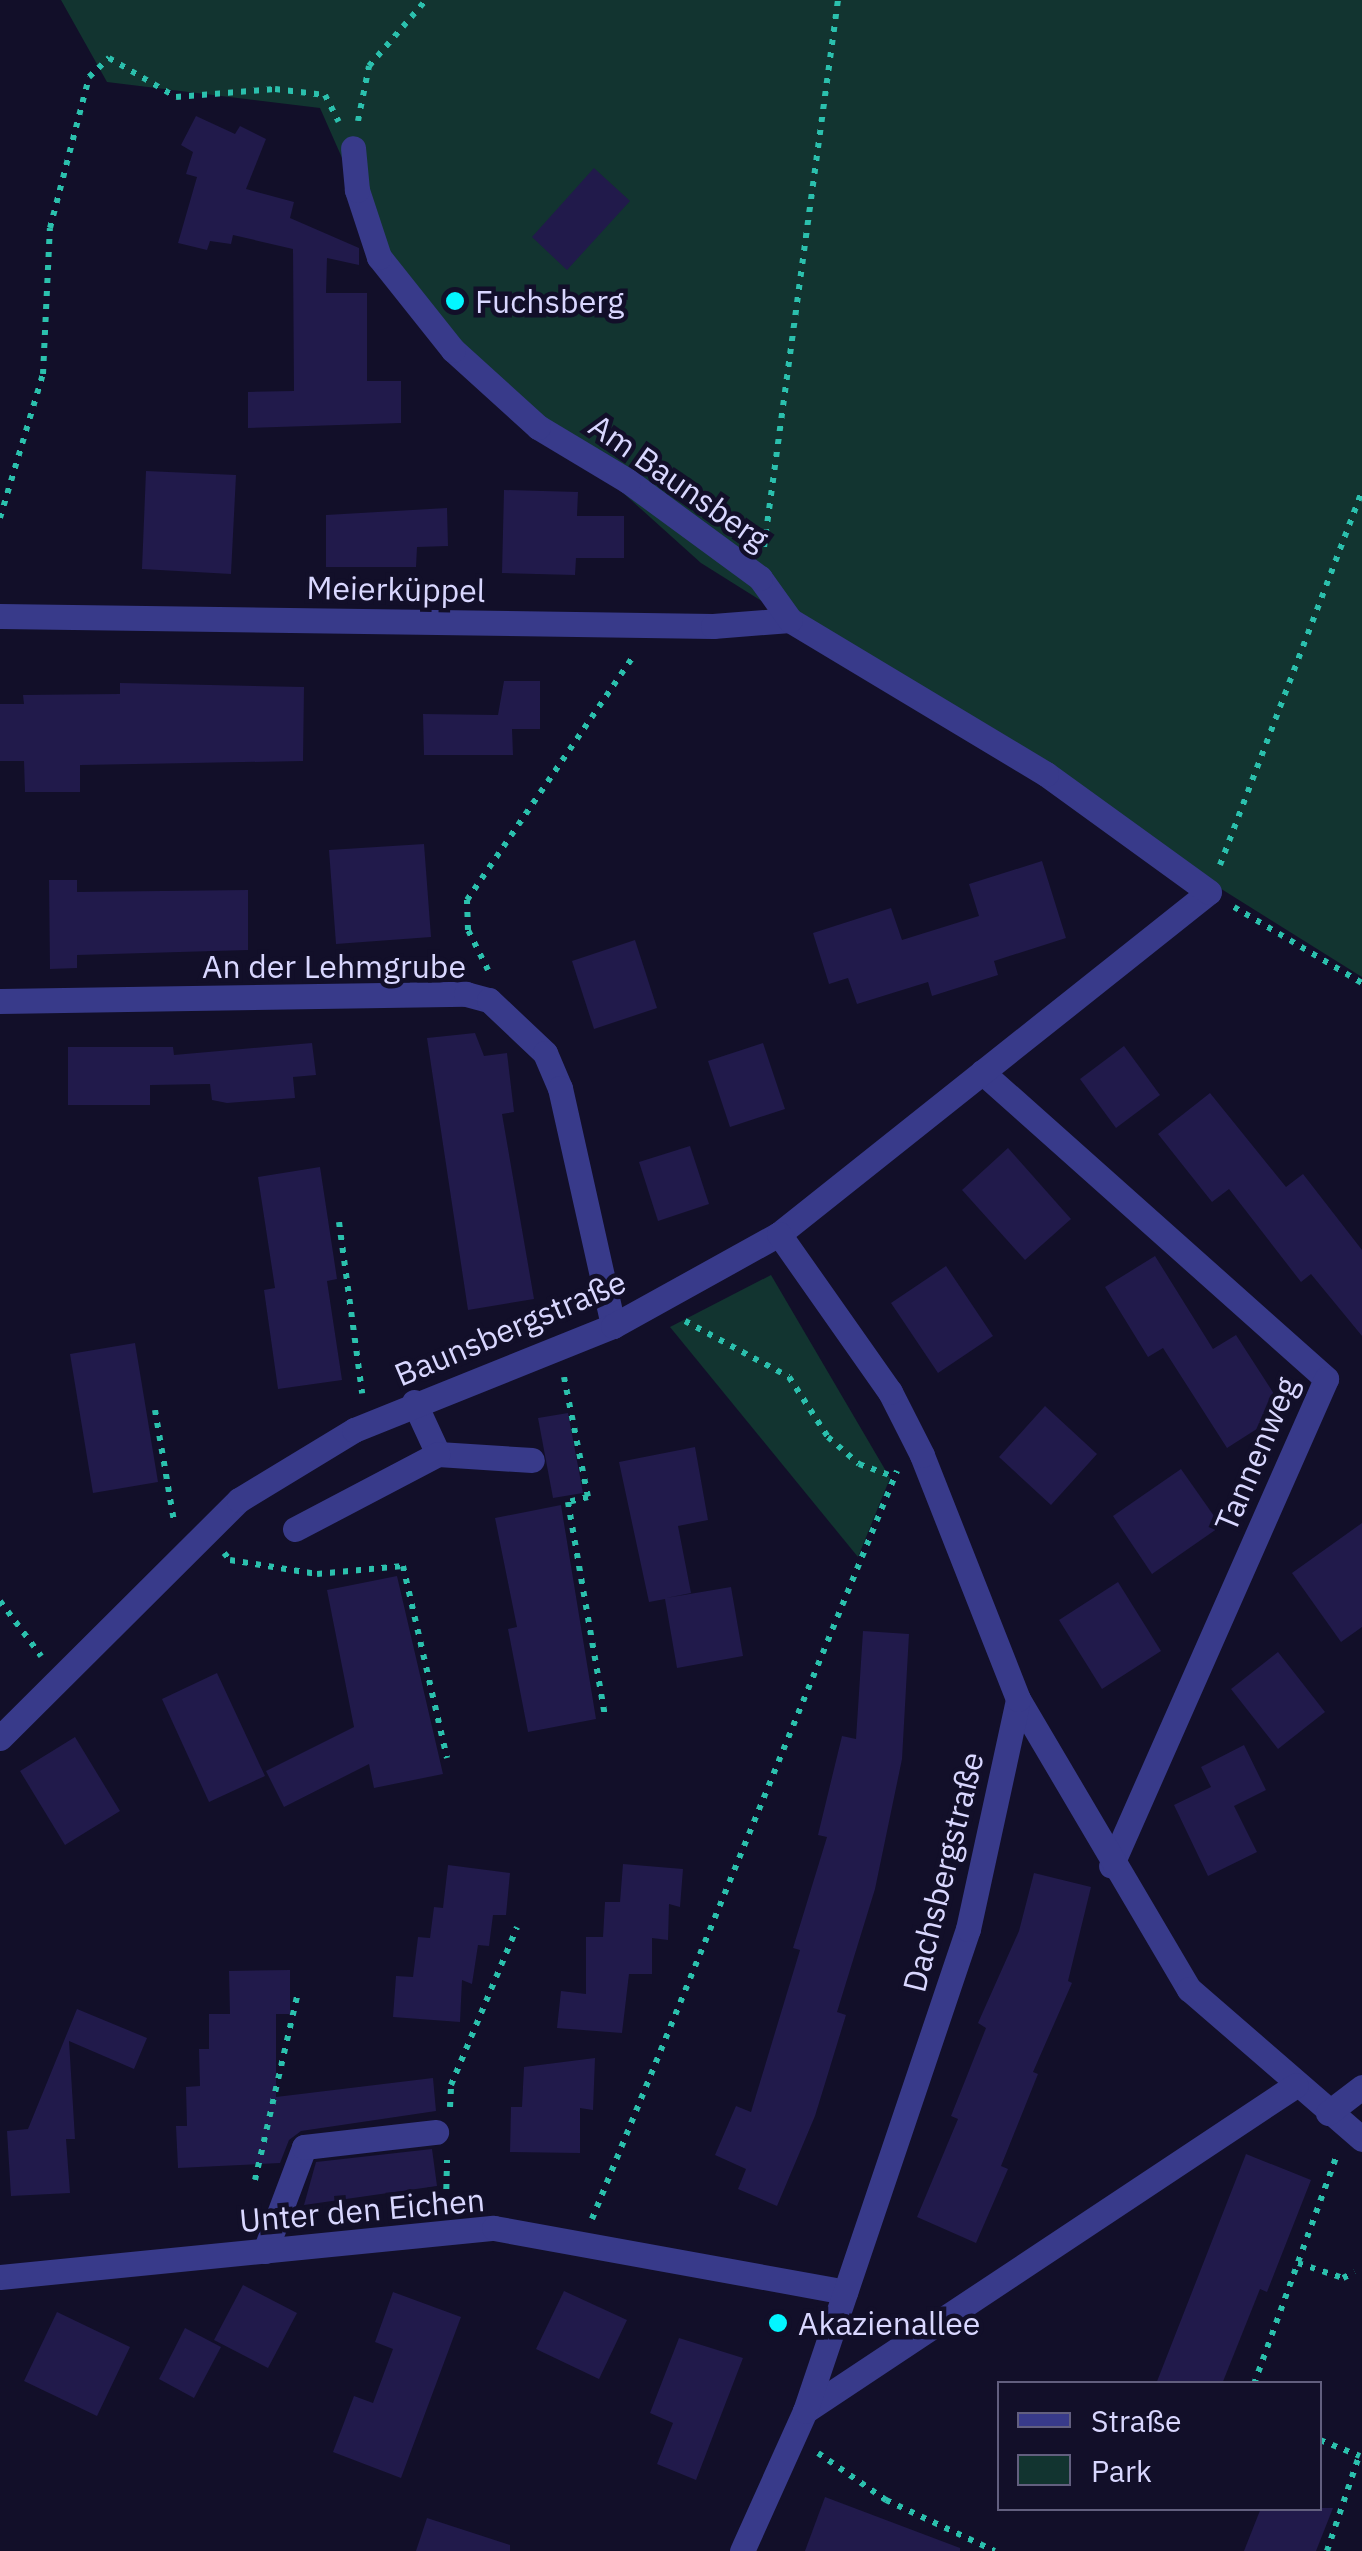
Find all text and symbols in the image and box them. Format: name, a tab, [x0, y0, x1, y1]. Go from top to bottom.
place label: Fuchsberg	[475, 282, 624, 320]
marker: Fuchsberg	[444, 290, 466, 312]
street label: Am Baunsberg	[582, 406, 776, 558]
street label: Meierküppel	[306, 568, 486, 610]
street label: An der Lehmgrube	[202, 947, 466, 985]
street label: Baunsbergstraße	[389, 1262, 631, 1394]
street label: Tannenweg	[1206, 1371, 1306, 1537]
street label: Dachsbergstraße	[895, 1748, 991, 1996]
street label: Unter den Eichen	[238, 2180, 486, 2240]
place label: Akazienallee	[798, 2304, 980, 2342]
marker: Akazienallee	[767, 2312, 789, 2334]
legend	[997, 2381, 1322, 2511]
text: Straße	[1091, 2401, 1182, 2440]
text: Park	[1091, 2451, 1152, 2490]

